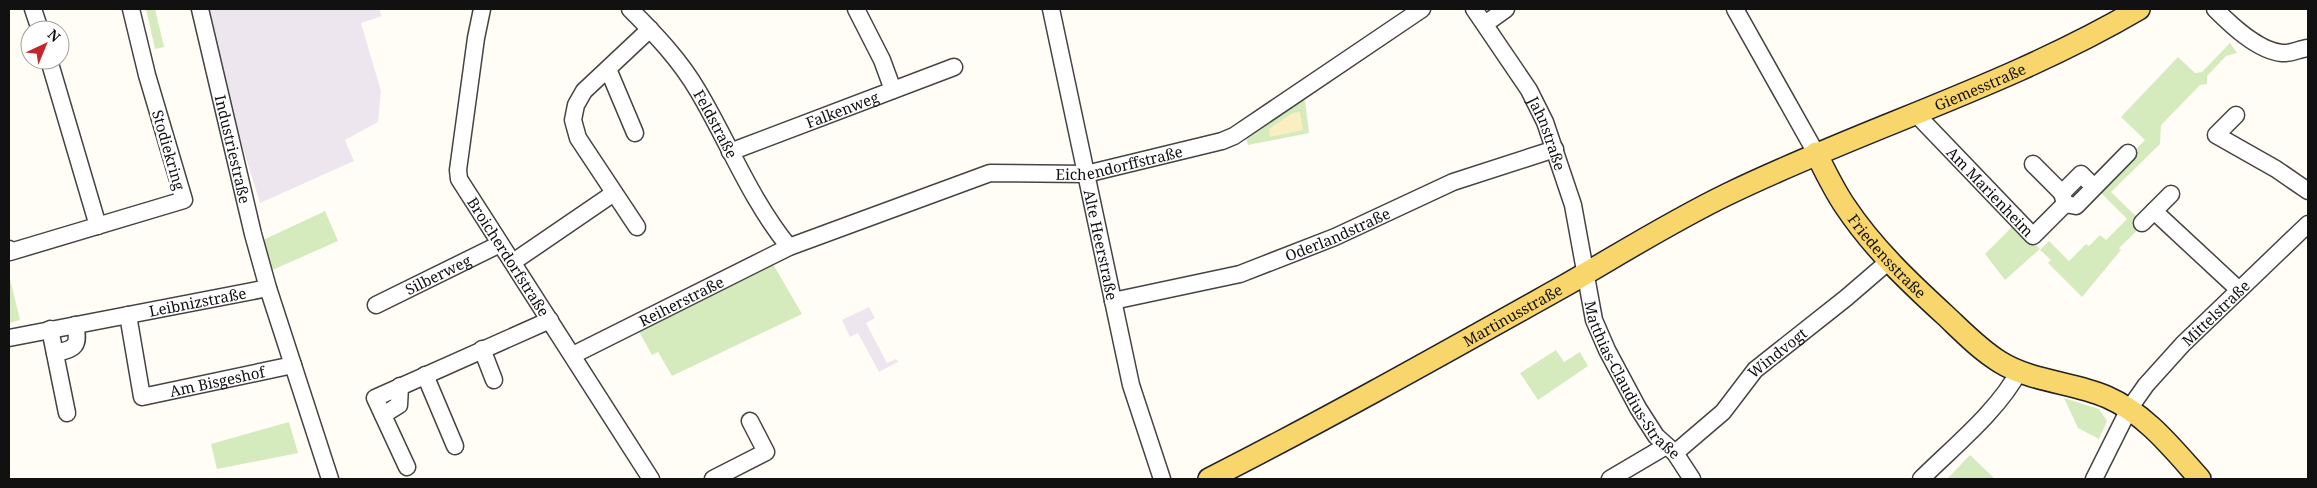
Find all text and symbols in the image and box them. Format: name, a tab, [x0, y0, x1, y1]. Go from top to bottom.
north arrow	[20, 20, 70, 70]
text: N	[44, 25, 65, 46]
street label: Giemesstraße	[1931, 58, 2029, 115]
street label: Feldstraße	[689, 86, 742, 161]
street label: Falkenweg	[803, 86, 882, 132]
street label: Jahnstraße	[1523, 92, 1571, 173]
street label: Industriestraße	[211, 93, 255, 205]
street label: Stodiekring	[148, 108, 190, 192]
street label: Eichendorffstraße	[1056, 141, 1185, 184]
street label: Am Marienheim	[1943, 142, 2038, 241]
street label: Alte Heerstraße	[1080, 188, 1123, 302]
street label: Broicherdorfstraße	[463, 193, 554, 320]
street label: Oderlandstraße	[1282, 203, 1393, 266]
street label: Friedensstraße	[1844, 210, 1931, 303]
street label: Silberweg	[402, 250, 474, 299]
street label: Reiherstraße	[635, 271, 727, 330]
street label: Mittelstraße	[2177, 275, 2254, 350]
street label: Martinusstraße	[1459, 279, 1566, 351]
street label: Leibnizstraße	[147, 282, 248, 321]
street label: Matthias-Claudius-Straße	[1581, 299, 1685, 463]
street label: Windvogt	[1743, 323, 1811, 382]
street label: Am Bisgeshof	[168, 361, 268, 401]

